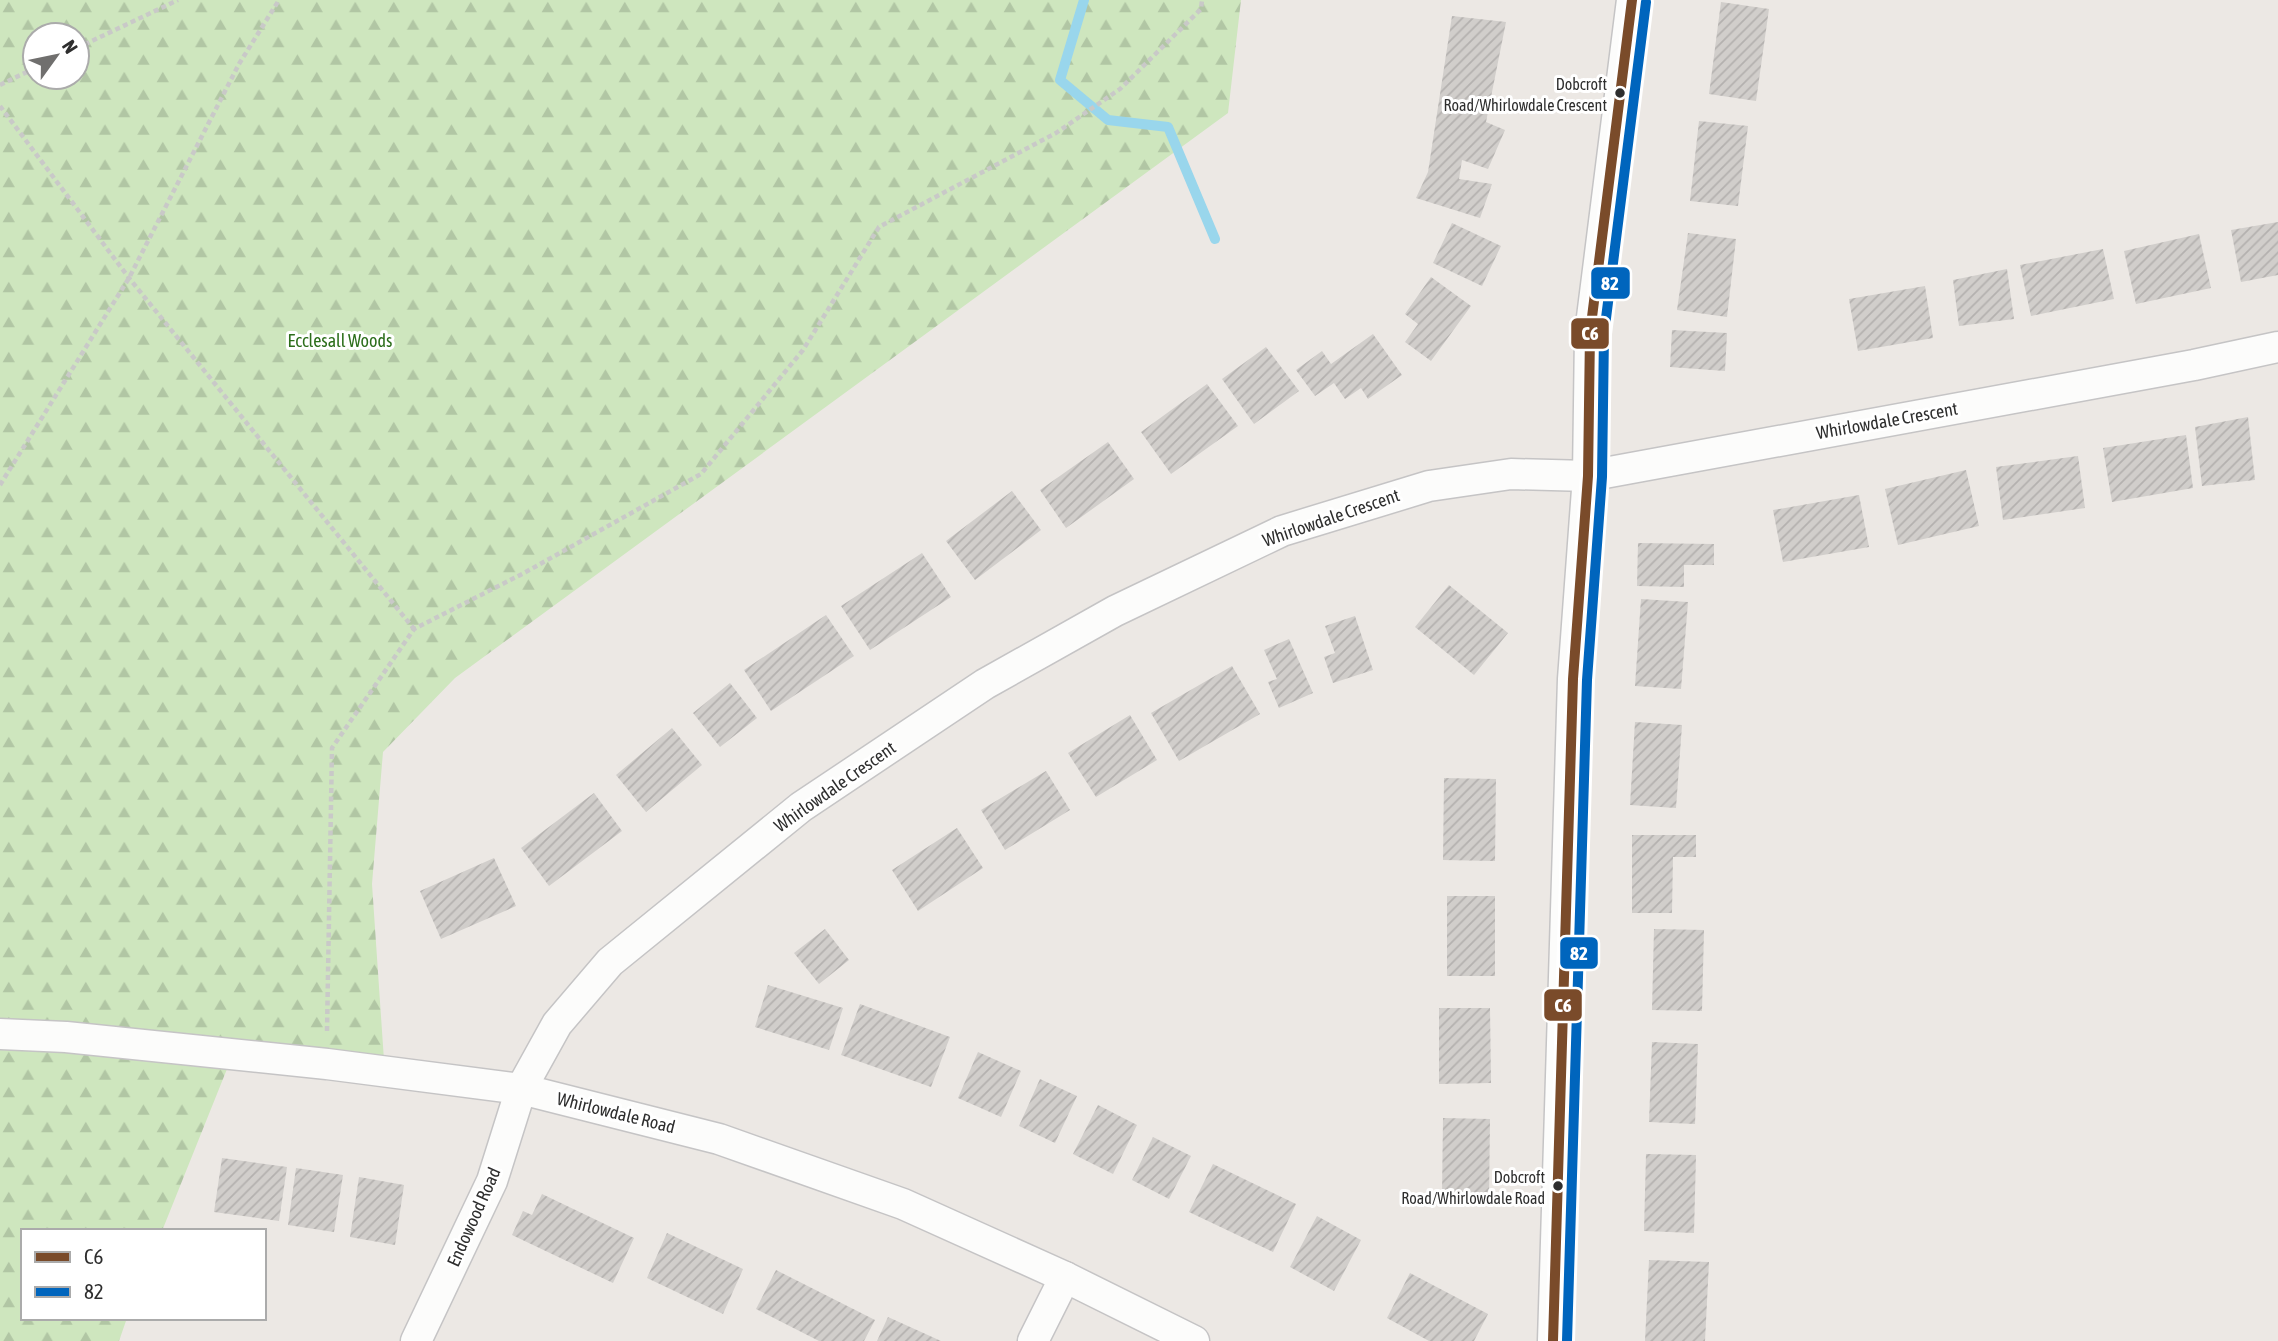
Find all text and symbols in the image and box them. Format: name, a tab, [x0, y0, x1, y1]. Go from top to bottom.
north arrow	[21, 21, 91, 91]
text: N	[58, 36, 83, 57]
place label: Dobcroft Road/Whirlowdale Crescent	[1444, 75, 1607, 114]
marker: Dobcroft Road/Whirlowdale Crescent	[1613, 86, 1627, 100]
line badge: 82	[1590, 266, 1631, 300]
text: 82	[1601, 272, 1619, 294]
line badge: C6	[1570, 317, 1610, 350]
text: C6	[1581, 322, 1599, 344]
park label: Ecclesall Woods	[288, 330, 392, 351]
street label: Whirlowdale Crescent	[1814, 398, 1959, 443]
street label: Whirlowdale Crescent	[1260, 484, 1402, 551]
street label: Whirlowdale Crescent	[770, 737, 900, 836]
line badge: 82	[1559, 936, 1599, 970]
text: 82	[1570, 942, 1588, 964]
line badge: C6	[1543, 988, 1583, 1022]
text: C6	[1554, 994, 1572, 1016]
street label: Whirlowdale Road	[555, 1088, 677, 1137]
street label: Endowood Road	[442, 1164, 505, 1270]
place label: Dobcroft Road/Whirlowdale Road	[1401, 1168, 1545, 1207]
marker: Dobcroft Road/Whirlowdale Road	[1551, 1179, 1565, 1193]
legend	[21, 1229, 266, 1320]
text: C6	[84, 1244, 103, 1268]
text: 82	[84, 1279, 104, 1303]

